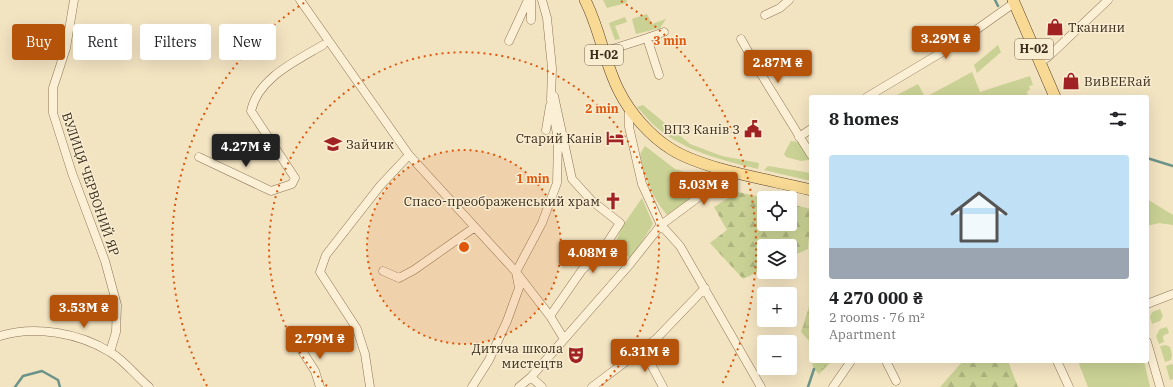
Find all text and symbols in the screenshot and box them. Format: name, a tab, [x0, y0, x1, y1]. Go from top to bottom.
shop icon: Тканини	[1045, 17, 1065, 37]
place label: Тканини	[1068, 19, 1125, 36]
chip: Buy	[12, 24, 65, 60]
chip: Rent	[73, 24, 132, 60]
chip: Filters	[140, 24, 211, 60]
chip: New	[219, 24, 276, 60]
pin: 3.29M ₴	[909, 26, 983, 60]
text: 3.29M ₴	[921, 30, 971, 47]
text: 3 min	[653, 33, 687, 48]
road number: Н-02	[1015, 39, 1053, 59]
road number: Н-02	[585, 45, 623, 65]
pin: 2.87M ₴	[741, 50, 815, 84]
text: 2.87M ₴	[753, 54, 803, 71]
shop icon: ВиBEERай	[1061, 71, 1081, 91]
place label: ВиBEERай	[1084, 73, 1151, 90]
text: 2 min	[585, 101, 619, 116]
text: 8 homes	[829, 108, 899, 130]
icon: filters	[1107, 108, 1129, 130]
street label: ВУЛИЦЯ ЧЕРВОНИЙ ЯР	[58, 110, 123, 258]
public building icon: ВПЗ Канів 3	[743, 119, 763, 139]
place label: ВПЗ Канів 3	[664, 121, 740, 138]
hotel icon: Старий Канів	[605, 128, 625, 148]
place label: Старий Канів	[516, 130, 602, 147]
pin: 4.27M ₴	[209, 134, 283, 168]
school or university icon: Зайчик	[323, 134, 343, 154]
place label: Зайчик	[346, 136, 394, 153]
text: 4.27M ₴	[221, 138, 271, 155]
text: 1 min	[516, 171, 550, 186]
pin: 5.03M ₴	[667, 172, 741, 206]
text: 5.03M ₴	[679, 176, 729, 193]
icon: home	[943, 181, 1015, 253]
church icon: Спасо-преображенський храм	[603, 191, 623, 211]
map controls	[757, 191, 797, 375]
button: locate	[757, 191, 797, 231]
place label: Спасо-преображенський храм	[404, 193, 600, 210]
button: layers	[757, 239, 797, 279]
centre of rings	[457, 240, 471, 254]
pin: 4.08M ₴	[556, 240, 630, 274]
text: 4.08M ₴	[568, 244, 618, 261]
button: +	[757, 287, 797, 327]
text: 4 270 000 ₴	[829, 287, 923, 309]
pin: 3.53M ₴	[47, 295, 121, 329]
text: 3.53M ₴	[59, 299, 109, 316]
text: 2 rooms · 76 m²	[829, 309, 925, 326]
pin: 2.79M ₴	[283, 326, 357, 360]
text: Apartment	[829, 326, 896, 343]
text: 2.79M ₴	[295, 330, 345, 347]
button: −	[757, 335, 797, 375]
pin: 6.31M ₴	[608, 339, 682, 373]
place label: Дитяча школа мистецтв	[472, 340, 563, 372]
text: 6.31M ₴	[620, 343, 670, 360]
theatre icon: Дитяча школа мистецтв	[566, 345, 586, 365]

